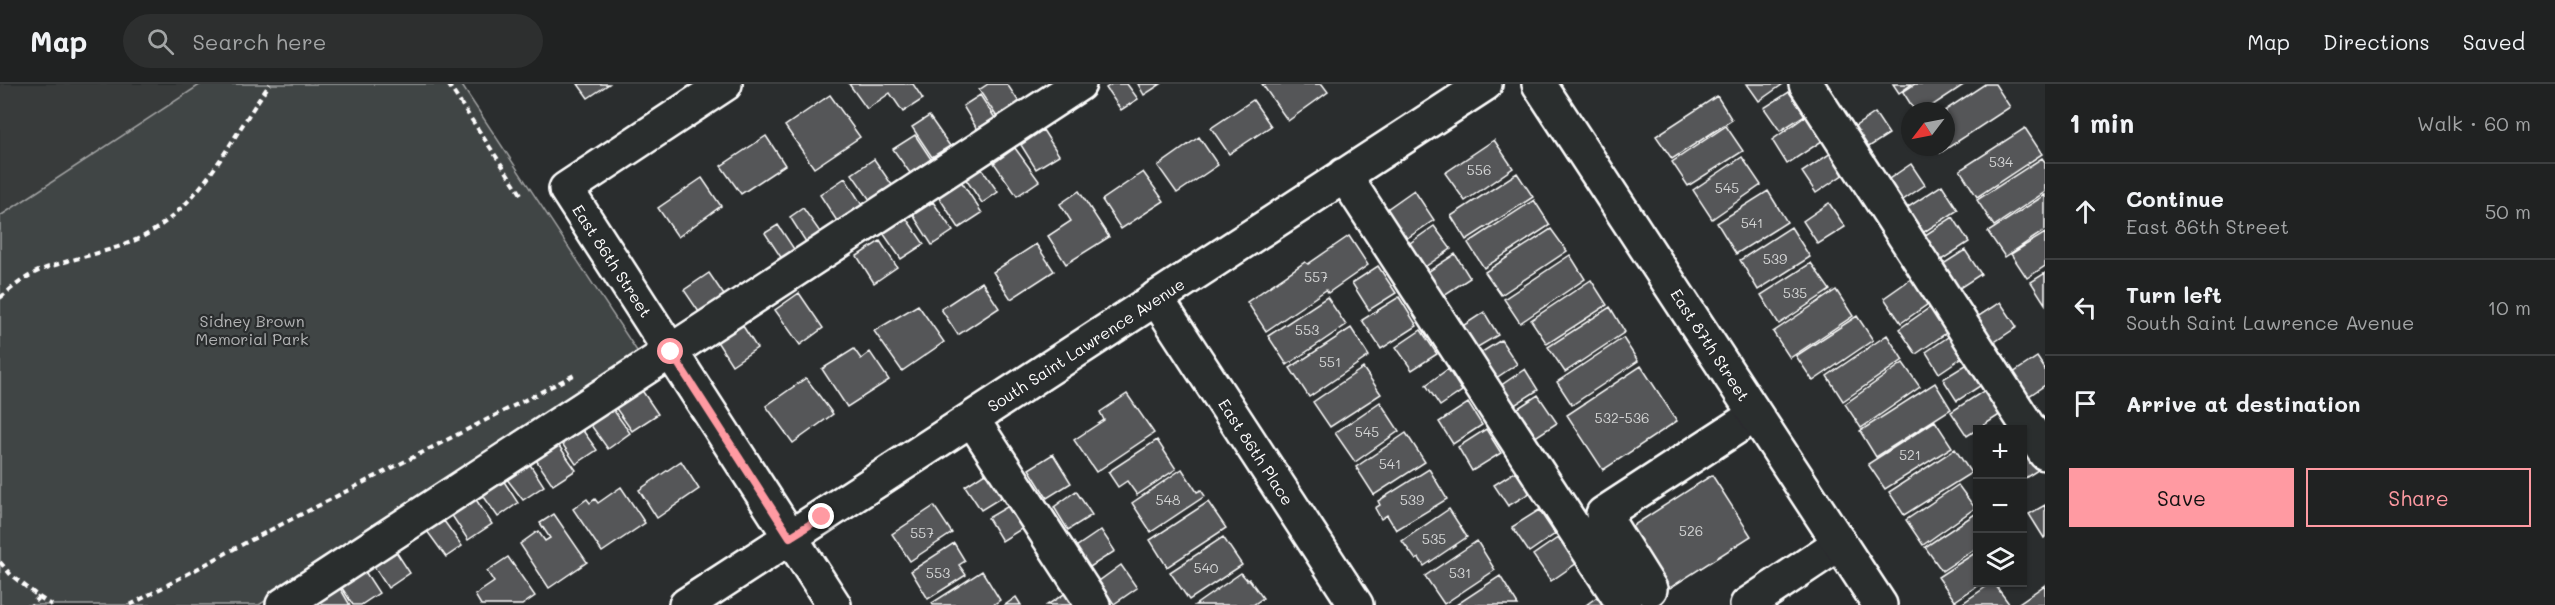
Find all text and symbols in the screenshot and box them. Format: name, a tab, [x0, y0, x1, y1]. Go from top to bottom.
search box	[123, 14, 543, 68]
text: Map	[30, 23, 87, 59]
icon: search	[144, 25, 177, 58]
text: Search here	[192, 27, 326, 56]
text: Map	[2247, 28, 2290, 55]
text: Directions	[2323, 28, 2430, 55]
text: Saved	[2463, 28, 2525, 55]
north arrow	[1901, 102, 1955, 156]
text: 1 min	[2069, 106, 2134, 140]
text: Walk · 60 m	[2417, 110, 2531, 136]
house number: 534	[1989, 152, 2014, 171]
house number: 556	[1467, 160, 1491, 179]
house number: 545	[1715, 178, 1739, 197]
text: Continue	[2126, 184, 2224, 213]
icon: ahead	[2069, 195, 2102, 228]
text: 50 m	[2485, 198, 2531, 224]
street label: East 86th Street	[568, 200, 657, 321]
house number: 541	[1741, 213, 1763, 232]
text: East 86th Street	[2126, 213, 2289, 239]
house number: 539	[1763, 249, 1787, 268]
house number: 557	[1304, 267, 1328, 286]
street label: South Saint Lawrence Avenue	[983, 273, 1188, 416]
text: Turn left	[2126, 280, 2222, 309]
house number: 535	[1783, 283, 1807, 302]
street label: East 87th Street	[1666, 285, 1755, 405]
icon: left	[2069, 291, 2102, 324]
text: 10 m	[2487, 294, 2531, 320]
text: South Saint Lawrence Avenue	[2126, 309, 2414, 335]
park label: Sidney Brown Memorial Park	[195, 310, 309, 349]
house number: 553	[1295, 320, 1319, 339]
route start	[657, 338, 683, 364]
house number: 551	[1319, 352, 1341, 371]
icon: arrive	[2069, 387, 2102, 420]
text: Arrive at destination	[2126, 389, 2361, 418]
street label: East 86th Place	[1214, 395, 1299, 509]
house number: 532-536	[1595, 408, 1649, 427]
house number: 545	[1355, 422, 1379, 441]
map controls	[1973, 425, 2027, 587]
button: +	[1973, 425, 2027, 479]
house number: 521	[1899, 445, 1921, 464]
house number: 541	[1379, 454, 1401, 473]
button: Save	[2069, 468, 2294, 527]
button: Share	[2306, 468, 2531, 527]
button: −	[1973, 479, 2027, 533]
house number: 548	[1156, 490, 1180, 509]
house number: 539	[1400, 490, 1424, 509]
route end	[808, 503, 834, 529]
house number: 526	[1679, 521, 1703, 540]
house number: 557	[910, 523, 934, 542]
house number: 535	[1422, 529, 1446, 548]
button: layers	[1973, 533, 2027, 587]
house number: 540	[1193, 558, 1219, 577]
house number: 553	[926, 563, 950, 582]
house number: 531	[1449, 563, 1471, 582]

